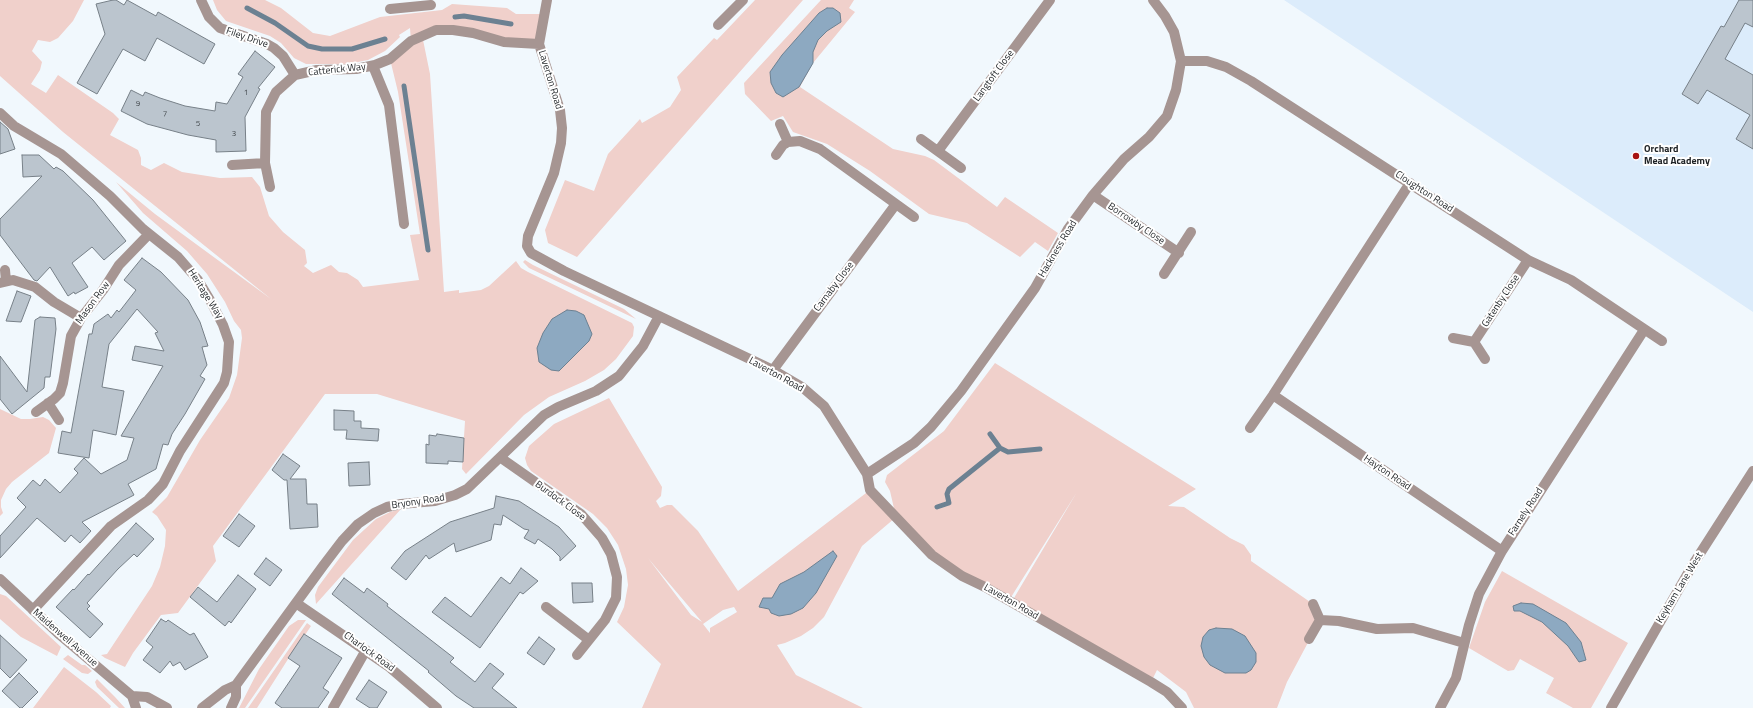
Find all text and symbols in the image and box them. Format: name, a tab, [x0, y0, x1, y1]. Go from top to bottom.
street label: Filey Drive	[224, 25, 270, 51]
street label: Langtoft Close	[971, 48, 1017, 104]
street label: Laverton Road	[535, 49, 565, 111]
street label: Catterick Way	[308, 61, 366, 79]
house number: 1	[244, 88, 248, 98]
house number: 9	[136, 99, 140, 109]
house number: 7	[163, 109, 167, 119]
house number: 5	[196, 119, 200, 129]
house number: 3	[232, 129, 236, 139]
place label: Orchard Mead Academy	[1644, 144, 1710, 168]
marker: Orchard Mead Academy	[1631, 151, 1641, 161]
street label: Cloughton Road	[1393, 169, 1455, 215]
street label: Borrowby Close	[1105, 201, 1167, 247]
street label: Hackness Road	[1036, 218, 1080, 280]
street label: Carnaby Close	[811, 260, 857, 314]
street label: Heritage Way	[185, 267, 225, 321]
street label: Gatenby Close	[1480, 273, 1522, 329]
street label: Mason Row	[74, 279, 112, 327]
street label: Laverton Road	[746, 355, 806, 395]
street label: Hayton Road	[1361, 453, 1413, 493]
street label: Burdock Close	[532, 479, 588, 523]
street label: Farnely Road	[1506, 486, 1546, 538]
street label: Bryony Road	[391, 492, 445, 512]
street label: Keyham Lane West	[1654, 550, 1706, 626]
street label: Laverton Road	[982, 582, 1040, 622]
street label: Maidenwell Avenue	[30, 607, 100, 669]
street label: Charlock Road	[341, 630, 397, 674]

